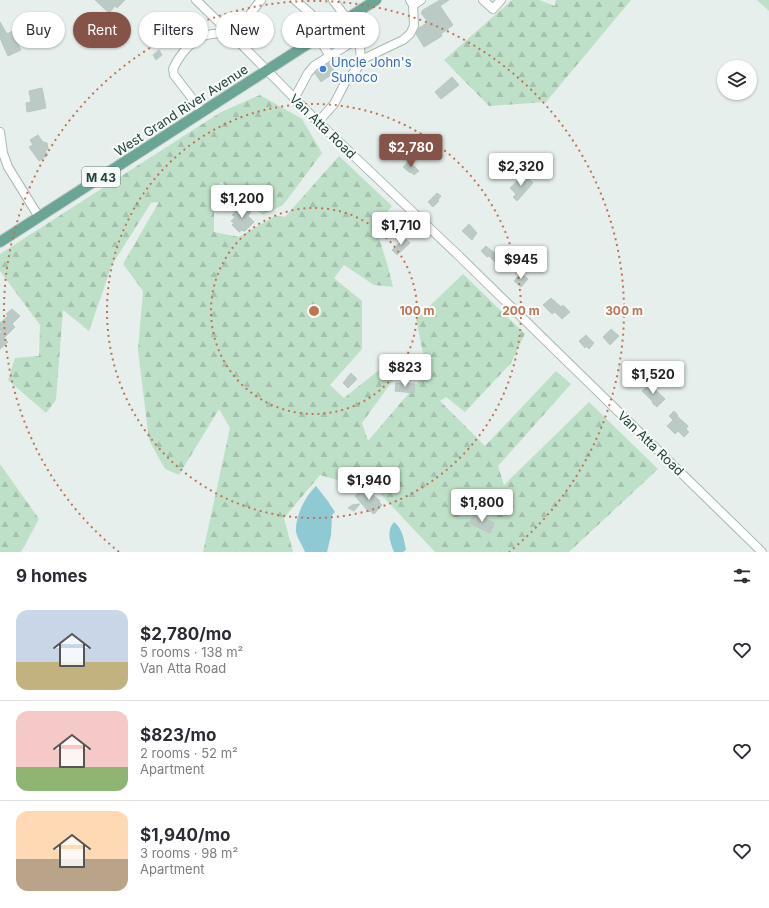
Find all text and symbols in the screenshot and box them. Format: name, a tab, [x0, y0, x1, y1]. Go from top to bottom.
chip: Buy	[12, 12, 65, 48]
chip: Rent	[73, 12, 131, 48]
chip: Filters	[139, 12, 208, 48]
chip: New	[216, 12, 274, 48]
chip: Apartment	[282, 12, 379, 48]
place label: Uncle John's Sunoco	[331, 54, 412, 85]
map controls	[717, 60, 757, 100]
button: layers	[717, 60, 757, 100]
street label: West Grand River Avenue	[111, 61, 251, 159]
marker: Uncle John's Sunoco	[318, 64, 328, 74]
street label: Van Atta Road	[286, 90, 360, 162]
pin: $2,780	[378, 134, 444, 168]
text: $2,780	[388, 139, 434, 155]
pin: $2,320	[488, 153, 554, 187]
text: $2,320	[498, 158, 544, 174]
road number: M 43	[82, 167, 120, 187]
pin: $1,200	[209, 185, 275, 219]
text: $1,200	[220, 190, 264, 206]
pin: $1,710	[368, 212, 434, 246]
text: $1,710	[381, 217, 421, 233]
pin: $945	[497, 246, 545, 280]
text: $945	[504, 251, 538, 267]
text: 100 m	[399, 303, 435, 318]
text: 200 m	[502, 303, 540, 318]
text: 300 m	[605, 303, 643, 318]
centre of rings	[307, 304, 321, 318]
pin: $823	[381, 354, 429, 388]
text: $823	[388, 359, 422, 375]
pin: $1,520	[620, 361, 686, 395]
text: $1,520	[631, 366, 675, 382]
street label: Van Atta Road	[614, 407, 688, 479]
pin: $1,940	[336, 467, 402, 501]
text: $1,940	[347, 472, 391, 488]
pin: $1,800	[449, 489, 515, 523]
text: $1,800	[460, 494, 504, 510]
icon: filters	[731, 565, 753, 587]
text: 9 homes	[16, 566, 87, 586]
text: $2,780/mo	[140, 624, 232, 644]
icon: home	[48, 626, 96, 674]
icon: heart	[731, 639, 753, 661]
text: 5 rooms · 138 m²	[140, 644, 243, 660]
text: Van Atta Road	[140, 660, 226, 676]
text: $823/mo	[140, 725, 216, 745]
icon: home	[48, 727, 96, 775]
icon: heart	[731, 740, 753, 762]
text: 2 rooms · 52 m²	[140, 745, 238, 761]
text: Apartment	[140, 761, 205, 777]
text: $1,940/mo	[140, 825, 230, 845]
icon: home	[48, 827, 96, 875]
icon: heart	[731, 840, 753, 862]
text: 3 rooms · 98 m²	[140, 845, 238, 861]
text: Apartment	[140, 861, 205, 877]

